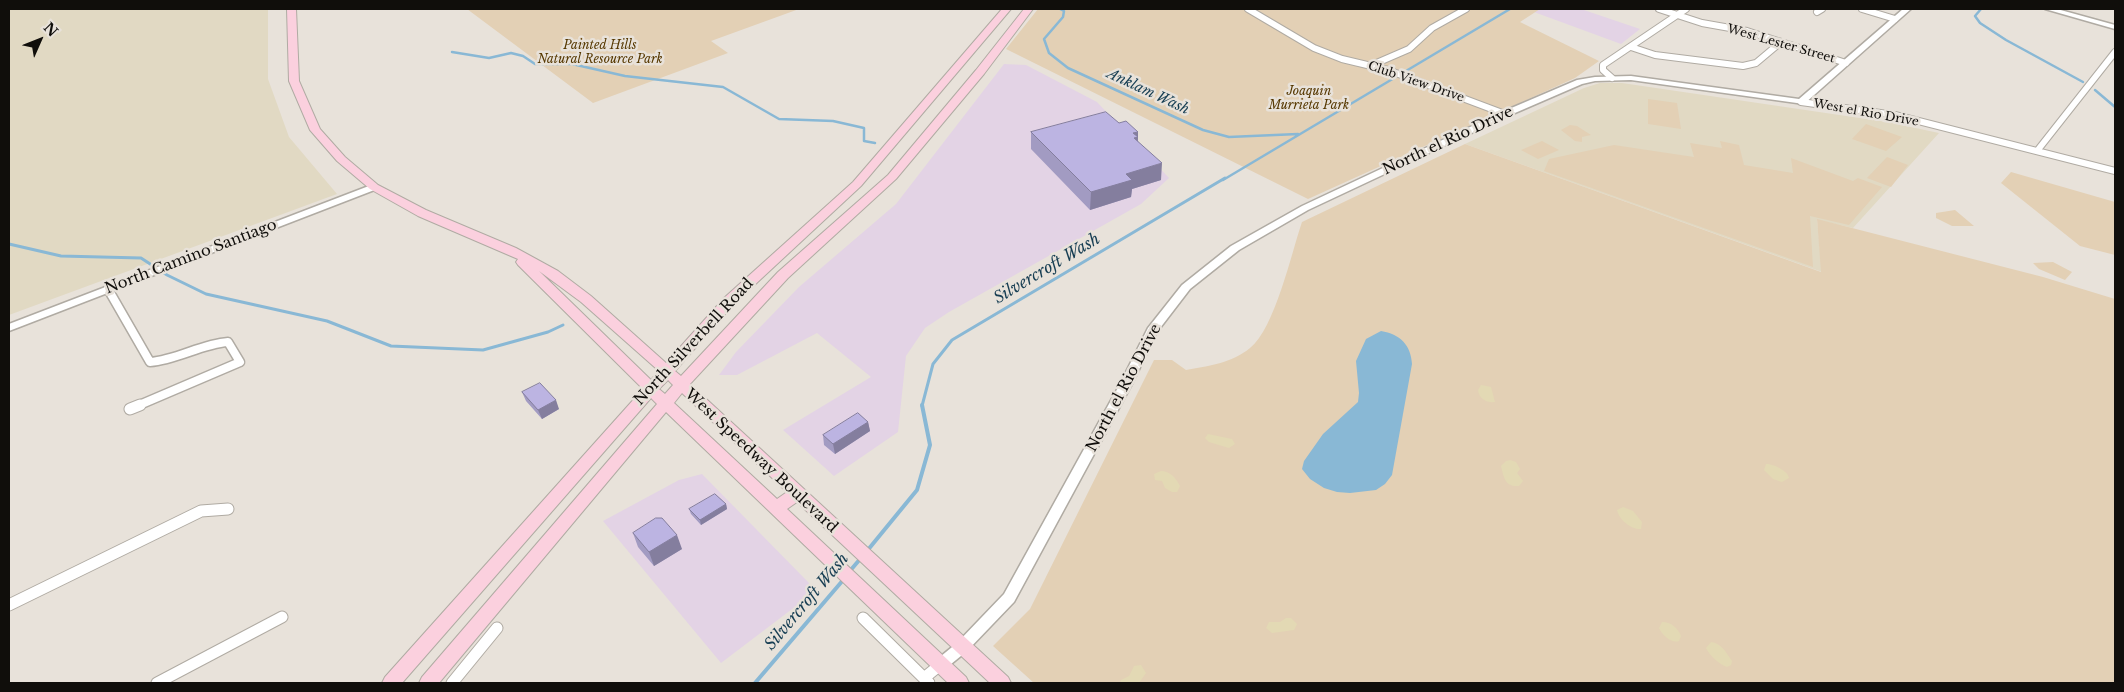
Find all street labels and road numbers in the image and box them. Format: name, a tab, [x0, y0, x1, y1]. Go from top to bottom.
street label: West Lester Street	[1726, 22, 1836, 66]
street label: Club View Drive	[1366, 59, 1466, 105]
street label: West el Rio Drive	[1812, 97, 1920, 129]
street label: North el Rio Drive	[1380, 103, 1516, 179]
street label: North Camino Santiago	[103, 216, 279, 298]
street label: North Silverbell Road	[631, 275, 757, 409]
street label: North el Rio Drive	[1083, 321, 1165, 455]
street label: West Speedway Boulevard	[681, 385, 841, 537]

